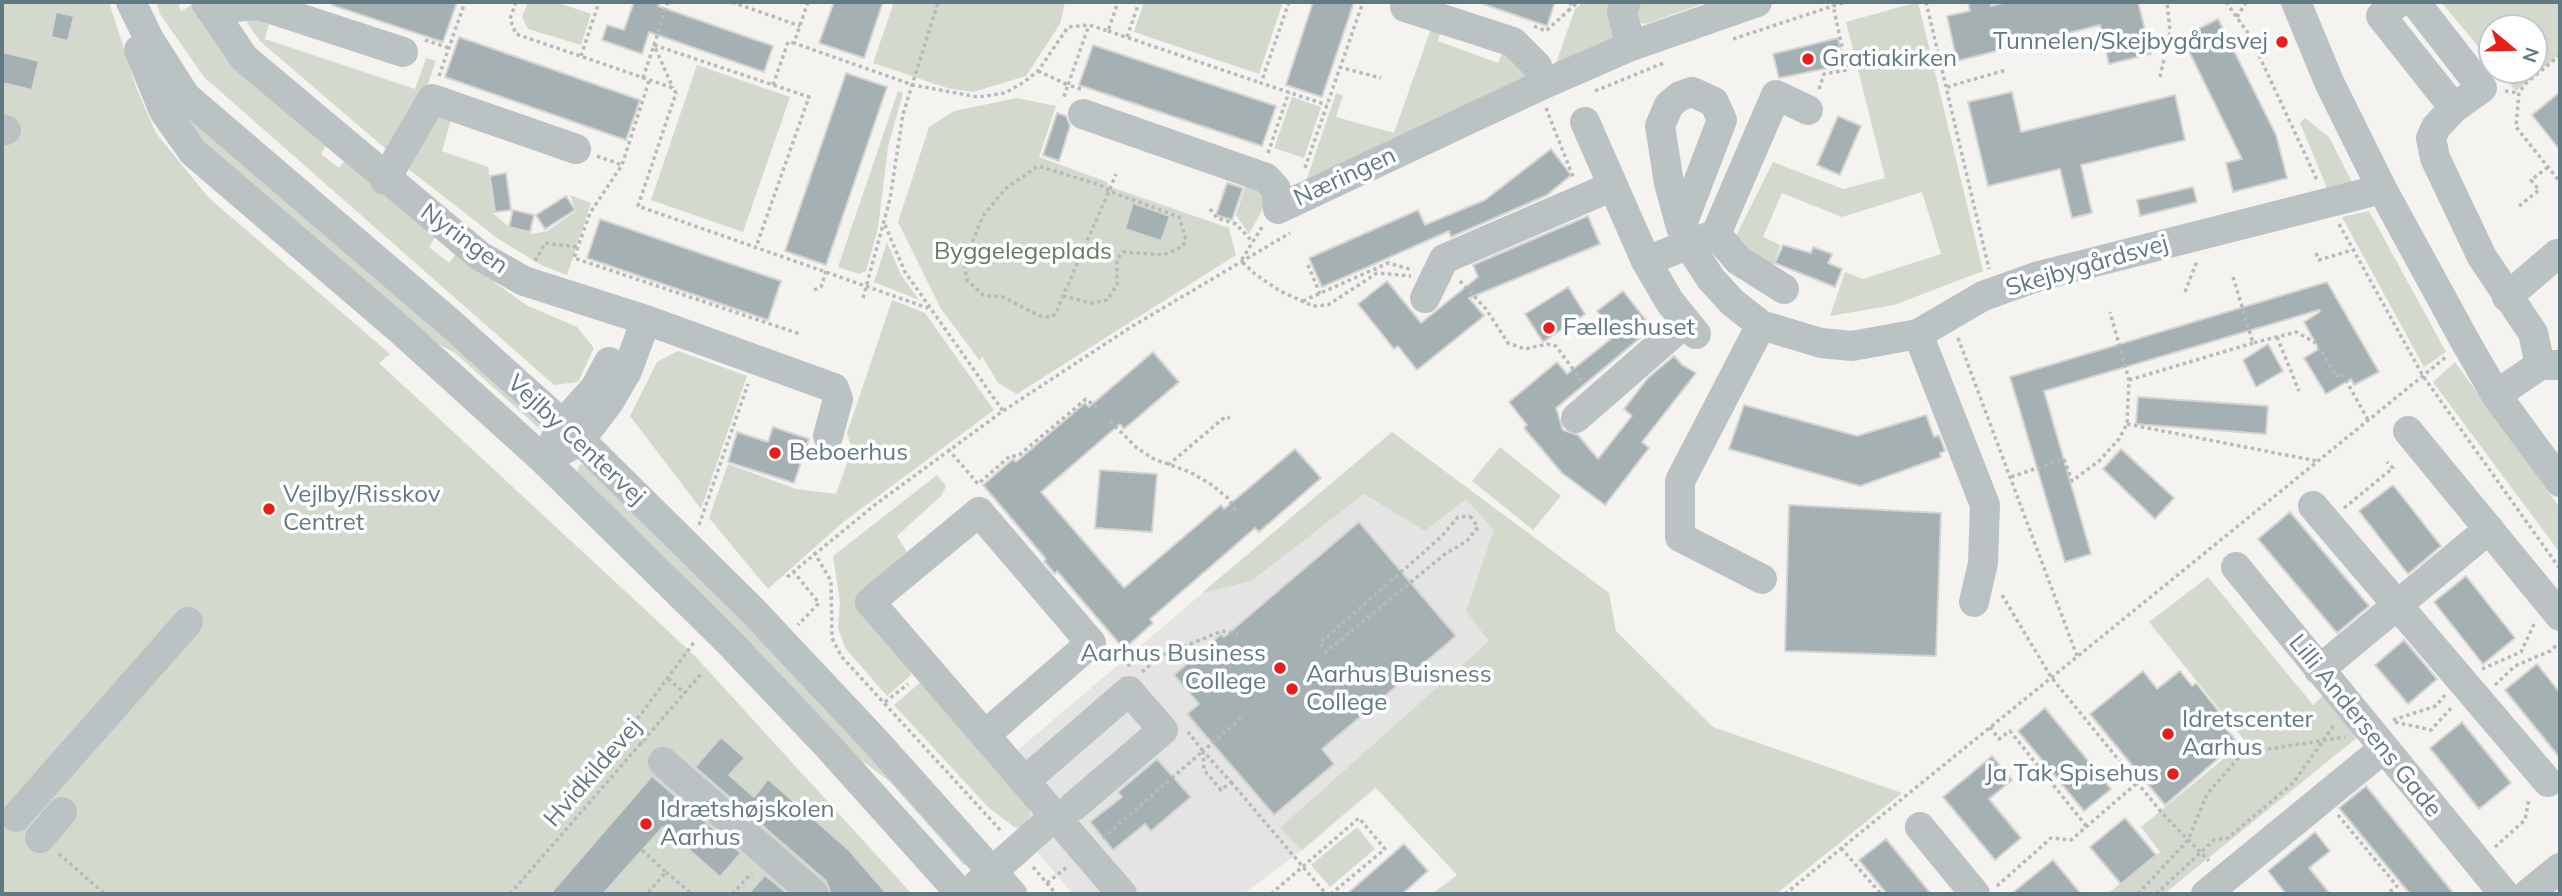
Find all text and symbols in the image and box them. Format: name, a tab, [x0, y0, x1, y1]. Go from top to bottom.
north arrow	[2478, 14, 2548, 84]
place label: Tunnelen/Skejbygårdsvej	[1993, 28, 2268, 56]
marker: Tunnelen/Skejbygårdsvej	[2274, 34, 2290, 50]
text: N	[2517, 44, 2545, 66]
place label: Gratiakirken	[1822, 45, 1957, 73]
marker: Gratiakirken	[1800, 51, 1816, 67]
street label: Næringen	[1289, 141, 1401, 213]
street label: Nyringen	[415, 198, 513, 280]
street label: Skejbygårdsvej	[2003, 229, 2171, 303]
park label: Byggelegeplads	[934, 238, 1112, 266]
place label: Fælleshuset	[1563, 314, 1695, 342]
marker: Fælleshuset	[1541, 320, 1557, 336]
street label: Vejlby Centervej	[501, 369, 651, 511]
place label: Beboerhus	[789, 439, 908, 467]
marker: Beboerhus	[767, 445, 783, 461]
place label: Vejlby/Risskov Centret	[283, 481, 440, 537]
marker: Vejlby/Risskov Centret	[261, 501, 277, 517]
street label: Lilli Andersens Gade	[2283, 629, 2447, 823]
place label: Aarhus Business College	[1080, 640, 1266, 696]
marker: Aarhus Business College	[1272, 660, 1288, 676]
place label: Aarhus Buisness College	[1306, 661, 1492, 717]
marker: Aarhus Buisness College	[1284, 681, 1300, 697]
place label: Idretscenter Aarhus	[2182, 706, 2313, 762]
street label: Hvidkildevej	[538, 713, 648, 833]
marker: Idretscenter Aarhus	[2160, 726, 2176, 742]
place label: Ja Tak Spisehus	[1985, 760, 2159, 788]
marker: Ja Tak Spisehus	[2165, 766, 2181, 782]
place label: Idrætshøjskolen Aarhus	[660, 796, 835, 852]
marker: Idrætshøjskolen Aarhus	[638, 816, 654, 832]

